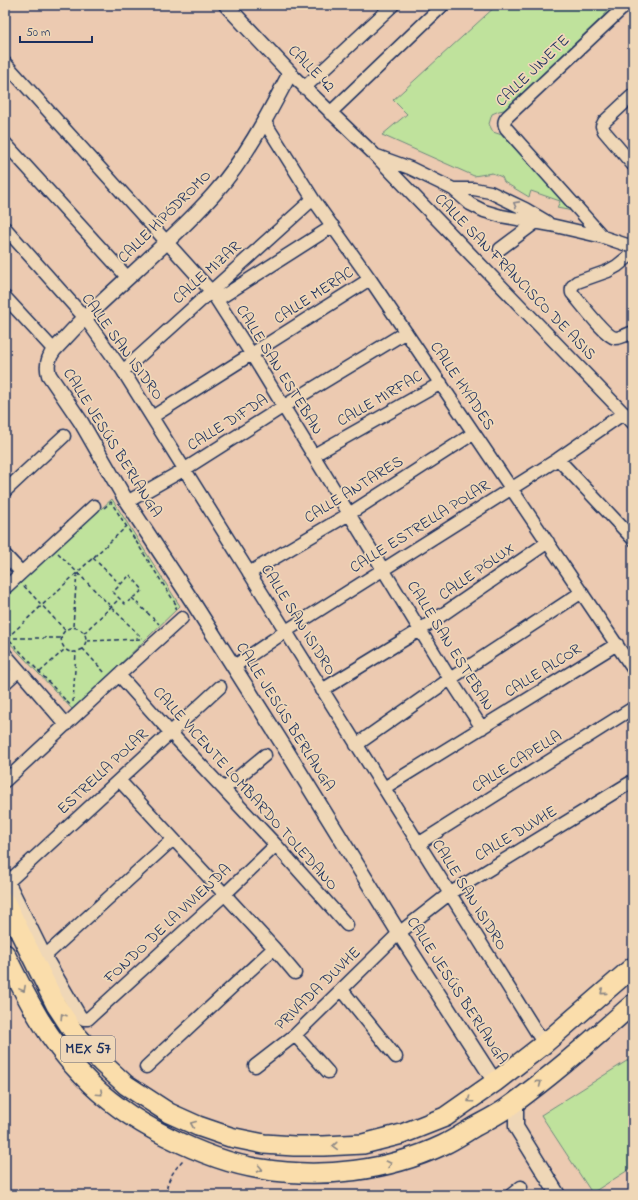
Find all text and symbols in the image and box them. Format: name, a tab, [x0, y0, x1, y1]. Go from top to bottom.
scale bar	[20, 18, 92, 44]
text: 50 m	[26, 24, 50, 42]
street label: CALLE JINETE	[490, 29, 576, 113]
street label: CALLE 42	[282, 40, 340, 98]
street label: CALLE HIPÓDROMO	[113, 165, 217, 269]
street label: CALLE SAN FRANCISCO DE ASIS	[428, 188, 602, 366]
one-way arrow	[513, 202, 520, 209]
street label: CALLE MIZAR	[167, 235, 247, 311]
street label: CALLE MERAC	[269, 261, 359, 331]
street label: CALLE SAN ISIDRO	[75, 288, 169, 406]
street label: CALLE SAN ESTEBAN	[229, 300, 329, 440]
street label: CALLE HYADES	[423, 337, 501, 435]
street label: CALLE JESÚS BERLANGA	[56, 364, 168, 522]
street label: CALLE MIRFAC	[333, 365, 428, 433]
street label: CALLE DIFDA	[183, 388, 273, 457]
street label: CALLE ANTARES	[300, 450, 408, 530]
street label: CALLE ESTRELLA POLAR	[345, 474, 495, 580]
street label: CALLE PÓLUX	[434, 537, 520, 607]
street label: CALLE SAN ISIDRO	[254, 560, 342, 680]
street label: CALLE SAN ESTEBAN	[400, 576, 500, 716]
street label: CALLE JESÚS BERLANGA	[229, 638, 341, 796]
street label: CALLE ALCOR	[500, 638, 586, 704]
street label: CALLE VICENTE LOMBARDO TOLEDANO	[147, 682, 343, 896]
street label: ESTRELLA POLAR	[52, 723, 154, 821]
street label: CALLE CAPELLA	[467, 725, 567, 799]
street label: CALLE DUVHE	[470, 800, 562, 868]
street label: CALLE SAN ISIDRO	[425, 835, 513, 955]
street label: FONDO DE LA VIVIENDA	[98, 858, 237, 990]
street label: CALLE JESÚS BERLANGA	[400, 912, 514, 1070]
street label: PRIVADA DUVHE	[269, 941, 367, 1037]
one-way arrow	[18, 985, 25, 992]
one-way arrow	[601, 988, 608, 995]
one-way arrow	[60, 1013, 67, 1020]
road number: MEX 57	[61, 1036, 115, 1062]
one-way arrow	[535, 1081, 542, 1088]
one-way arrow	[95, 1088, 103, 1095]
one-way arrow	[467, 1095, 474, 1102]
one-way arrow	[190, 1120, 197, 1128]
one-way arrow	[332, 1141, 338, 1150]
one-way arrow	[386, 1160, 392, 1168]
one-way arrow	[257, 1164, 263, 1172]

